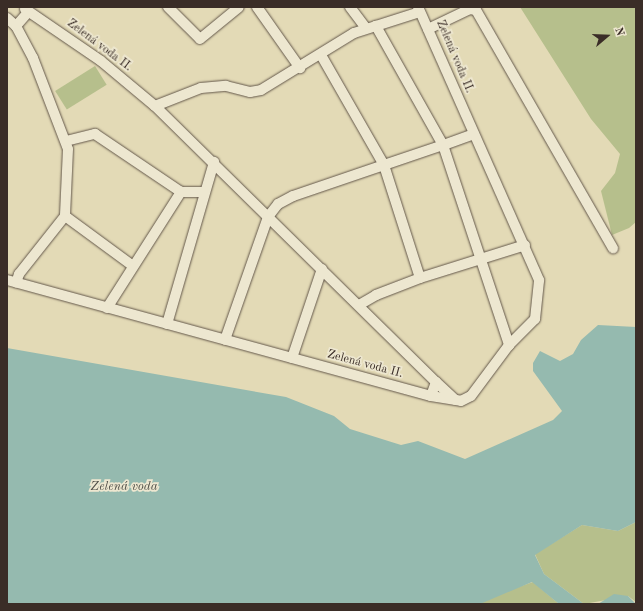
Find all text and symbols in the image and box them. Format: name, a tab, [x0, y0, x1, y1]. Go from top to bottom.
north arrow	[587, 16, 627, 56]
street label: Zelená voda II.	[64, 17, 134, 75]
street label: Zelená voda II.	[432, 18, 476, 96]
text: N	[612, 26, 625, 38]
street label: Zelená voda II.	[325, 348, 405, 382]
water label: Zelená voda	[90, 479, 158, 495]

